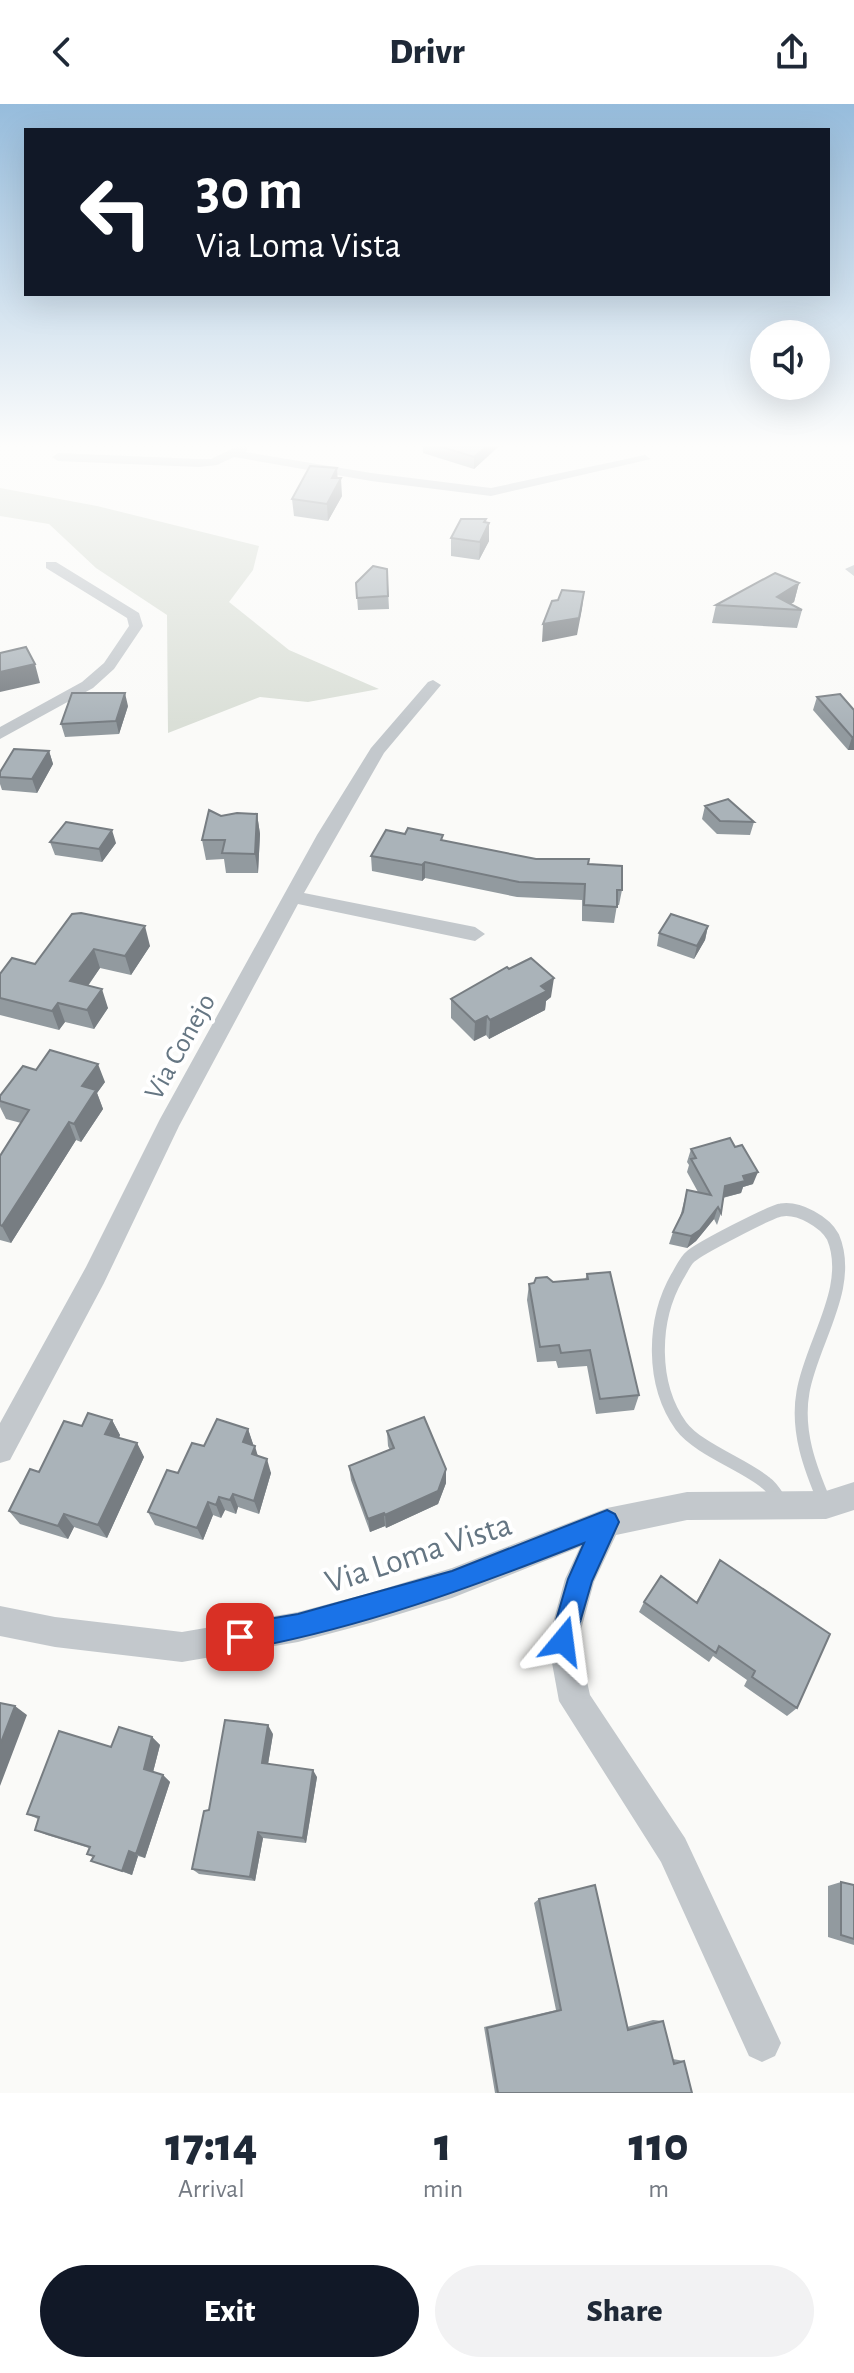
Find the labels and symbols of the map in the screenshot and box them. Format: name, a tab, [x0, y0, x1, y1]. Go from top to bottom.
street label: Via Conejo	[140, 989, 221, 1105]
street label: Via Loma Vista	[321, 1508, 516, 1600]
position arrow	[521, 1599, 605, 1683]
pin	[206, 1603, 274, 1671]

